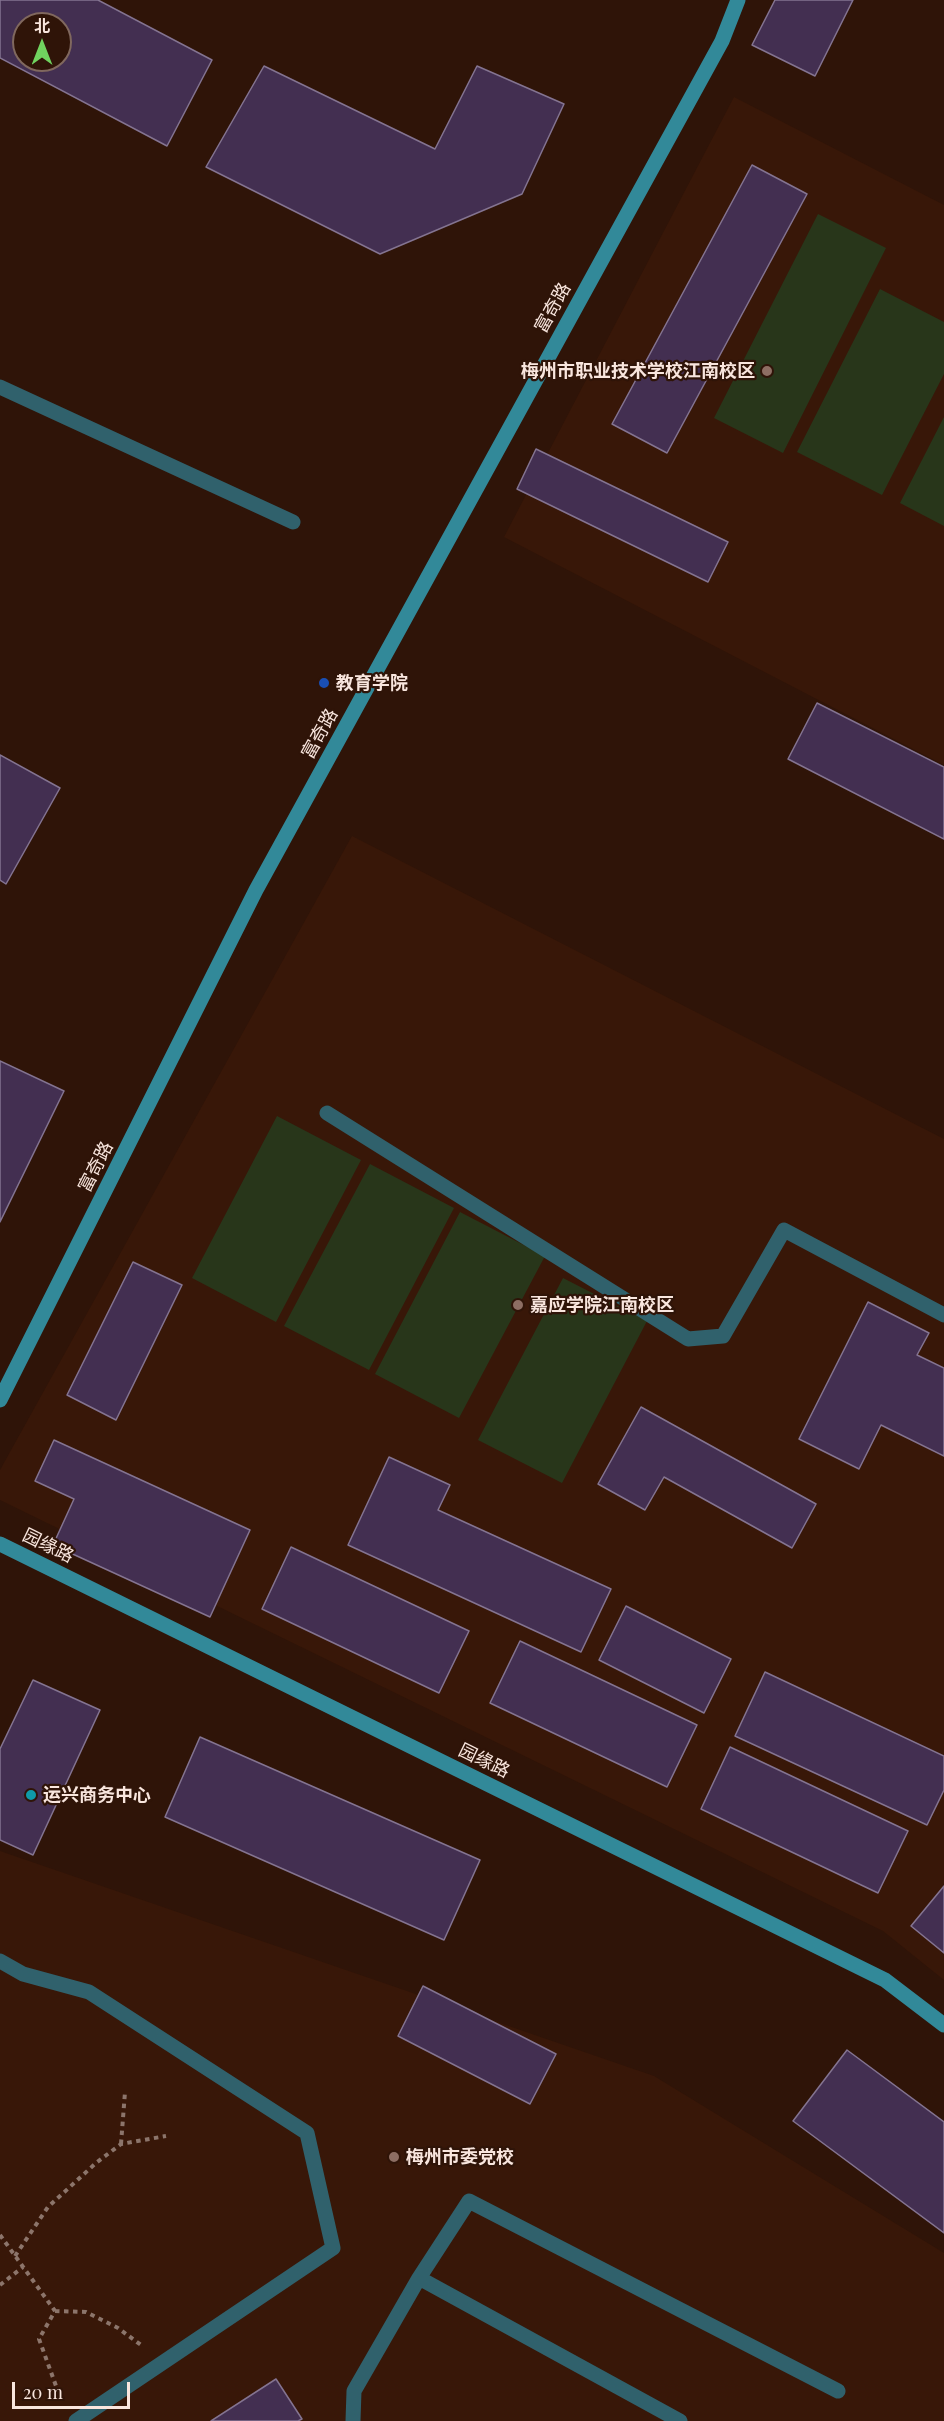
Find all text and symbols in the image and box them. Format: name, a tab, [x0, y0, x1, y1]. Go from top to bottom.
north arrow	[12, 12, 72, 72]
text: 北	[34, 15, 50, 36]
street label: 富奇路	[530, 279, 576, 337]
place label: 梅州市职业技术学校江南校区	[521, 360, 755, 382]
marker: 梅州市职业技术学校江南校区	[760, 364, 774, 378]
place label: 教育学院	[336, 672, 408, 694]
marker: 教育学院	[317, 676, 331, 690]
street label: 富奇路	[297, 705, 343, 763]
street label: 富奇路	[74, 1138, 118, 1196]
place label: 嘉应学院江南校区	[530, 1294, 674, 1316]
marker: 嘉应学院江南校区	[511, 1298, 525, 1312]
street label: 园缘路	[19, 1524, 77, 1568]
street label: 园缘路	[455, 1739, 513, 1783]
place label: 运兴商务中心	[43, 1784, 151, 1806]
marker: 运兴商务中心	[24, 1788, 38, 1802]
place label: 梅州市委党校	[406, 2146, 514, 2168]
marker: 梅州市委党校	[387, 2150, 401, 2164]
scale bar	[15, 2370, 134, 2408]
text: 20 m	[23, 2380, 63, 2404]

